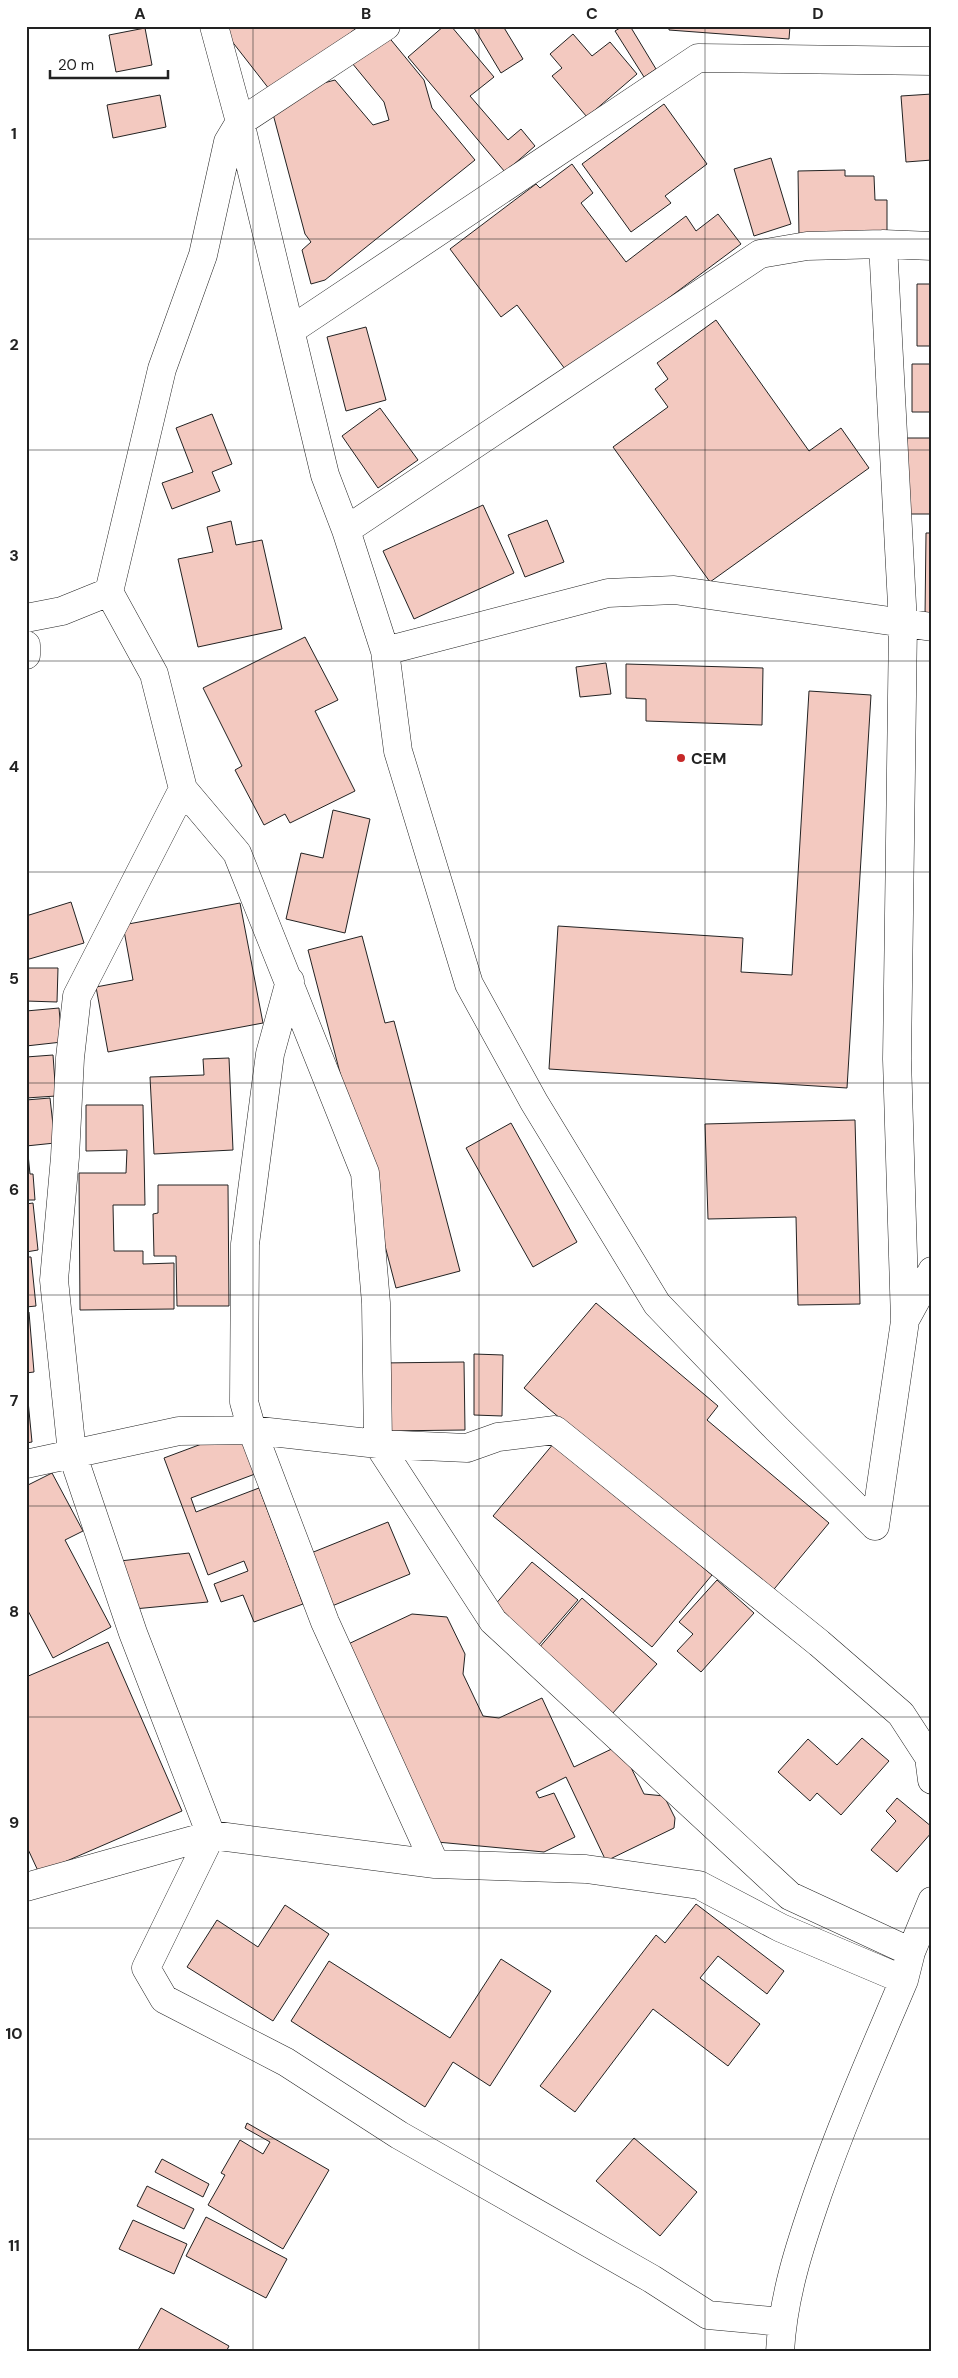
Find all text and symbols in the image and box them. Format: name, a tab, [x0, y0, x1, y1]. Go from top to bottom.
text: A	[134, 3, 146, 24]
text: B	[361, 3, 371, 24]
text: C	[586, 3, 598, 24]
text: D	[812, 3, 824, 24]
scale bar	[50, 48, 168, 80]
text: 20 m	[58, 55, 94, 75]
text: 1	[11, 123, 17, 144]
text: 2	[9, 334, 19, 355]
text: 3	[9, 545, 19, 566]
place label: CEM	[691, 748, 726, 769]
marker: CEM	[675, 752, 687, 764]
text: 4	[9, 756, 19, 777]
text: 5	[9, 968, 19, 989]
text: 6	[9, 1179, 19, 1200]
text: 7	[10, 1390, 19, 1411]
text: 8	[9, 1601, 19, 1622]
text: 9	[9, 1812, 19, 1833]
text: 10	[5, 2023, 23, 2044]
text: 11	[8, 2235, 20, 2256]

